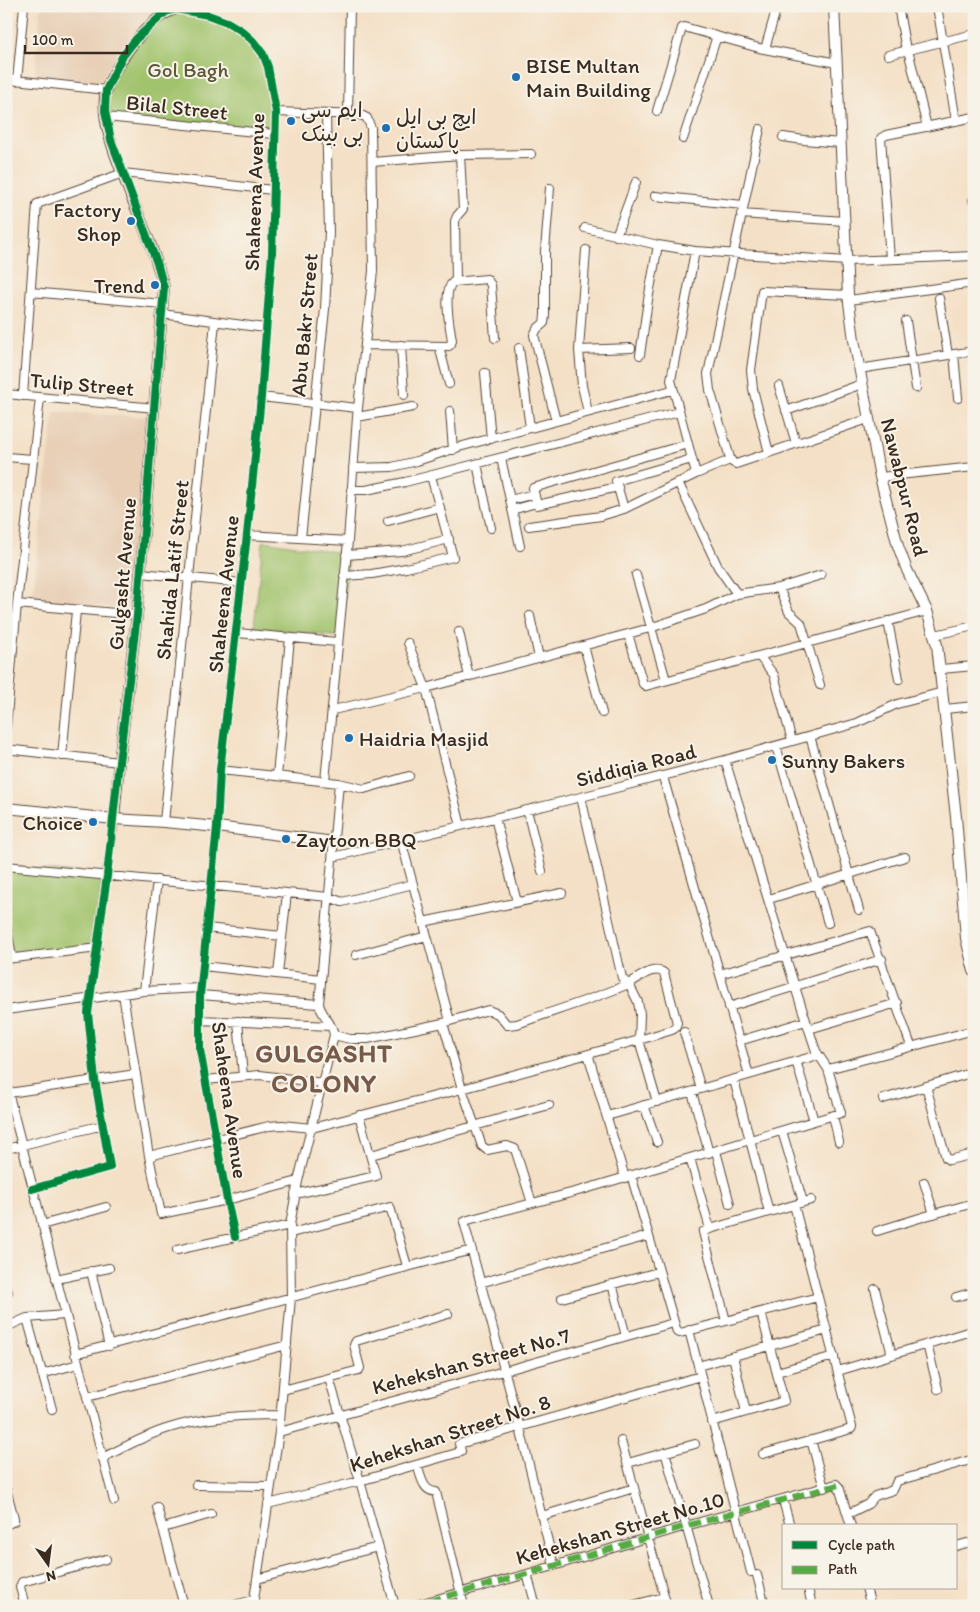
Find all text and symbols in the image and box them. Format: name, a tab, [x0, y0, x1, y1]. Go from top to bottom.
scale bar	[25, 22, 128, 54]
text: 100 m	[32, 31, 74, 49]
place label: BISE Multan Main Building	[526, 53, 651, 102]
park label: Gol Bagh	[147, 57, 229, 82]
marker: BISE Multan Main Building	[510, 71, 522, 83]
street label: Bilal Street	[125, 89, 229, 125]
place label: ایم سی بی بینک	[301, 97, 364, 148]
place label: ایچ بی ایل پاکستان	[396, 104, 476, 154]
street label: Shaheena Avenue	[239, 113, 269, 271]
marker: ایم سی بی بینک	[285, 115, 297, 127]
marker: ایچ بی ایل پاکستان	[380, 122, 392, 134]
place label: Factory Shop	[53, 197, 121, 246]
marker: Factory Shop	[125, 215, 137, 227]
street label: Abu Bakr Street	[285, 252, 323, 398]
place label: Trend	[94, 273, 146, 298]
marker: Trend	[149, 279, 161, 291]
street label: Tulip Street	[29, 367, 135, 401]
street label: Nawabpur Road	[876, 415, 934, 559]
street label: Shahida Latif Street	[150, 479, 194, 661]
street label: Gulgasht Avenue	[103, 497, 141, 651]
street label: Shaheena Avenue	[202, 514, 244, 674]
place label: Haidria Masjid	[359, 726, 488, 751]
marker: Haidria Masjid	[343, 732, 355, 744]
street label: Siddiqia Road	[573, 738, 699, 792]
place label: Sunny Bakers	[782, 748, 905, 773]
marker: Sunny Bakers	[766, 754, 778, 766]
place label: Choice	[22, 810, 83, 835]
marker: Choice	[87, 816, 99, 828]
place label: Zaytoon BBQ	[296, 827, 416, 852]
marker: Zaytoon BBQ	[280, 833, 292, 845]
street label: Shaheena Avenue	[207, 1020, 253, 1180]
district label: GULGASHT COLONY	[255, 1037, 393, 1099]
street label: Kehekshan Street No.7	[369, 1323, 573, 1399]
street label: Kehekshan Street No. 8	[346, 1389, 554, 1477]
street label: Kehekshan Street No.10	[513, 1486, 727, 1570]
legend	[782, 1524, 958, 1590]
text: Cycle path	[828, 1536, 895, 1554]
north arrow	[22, 1540, 72, 1590]
text: Path	[828, 1560, 857, 1578]
text: N	[44, 1567, 58, 1586]

